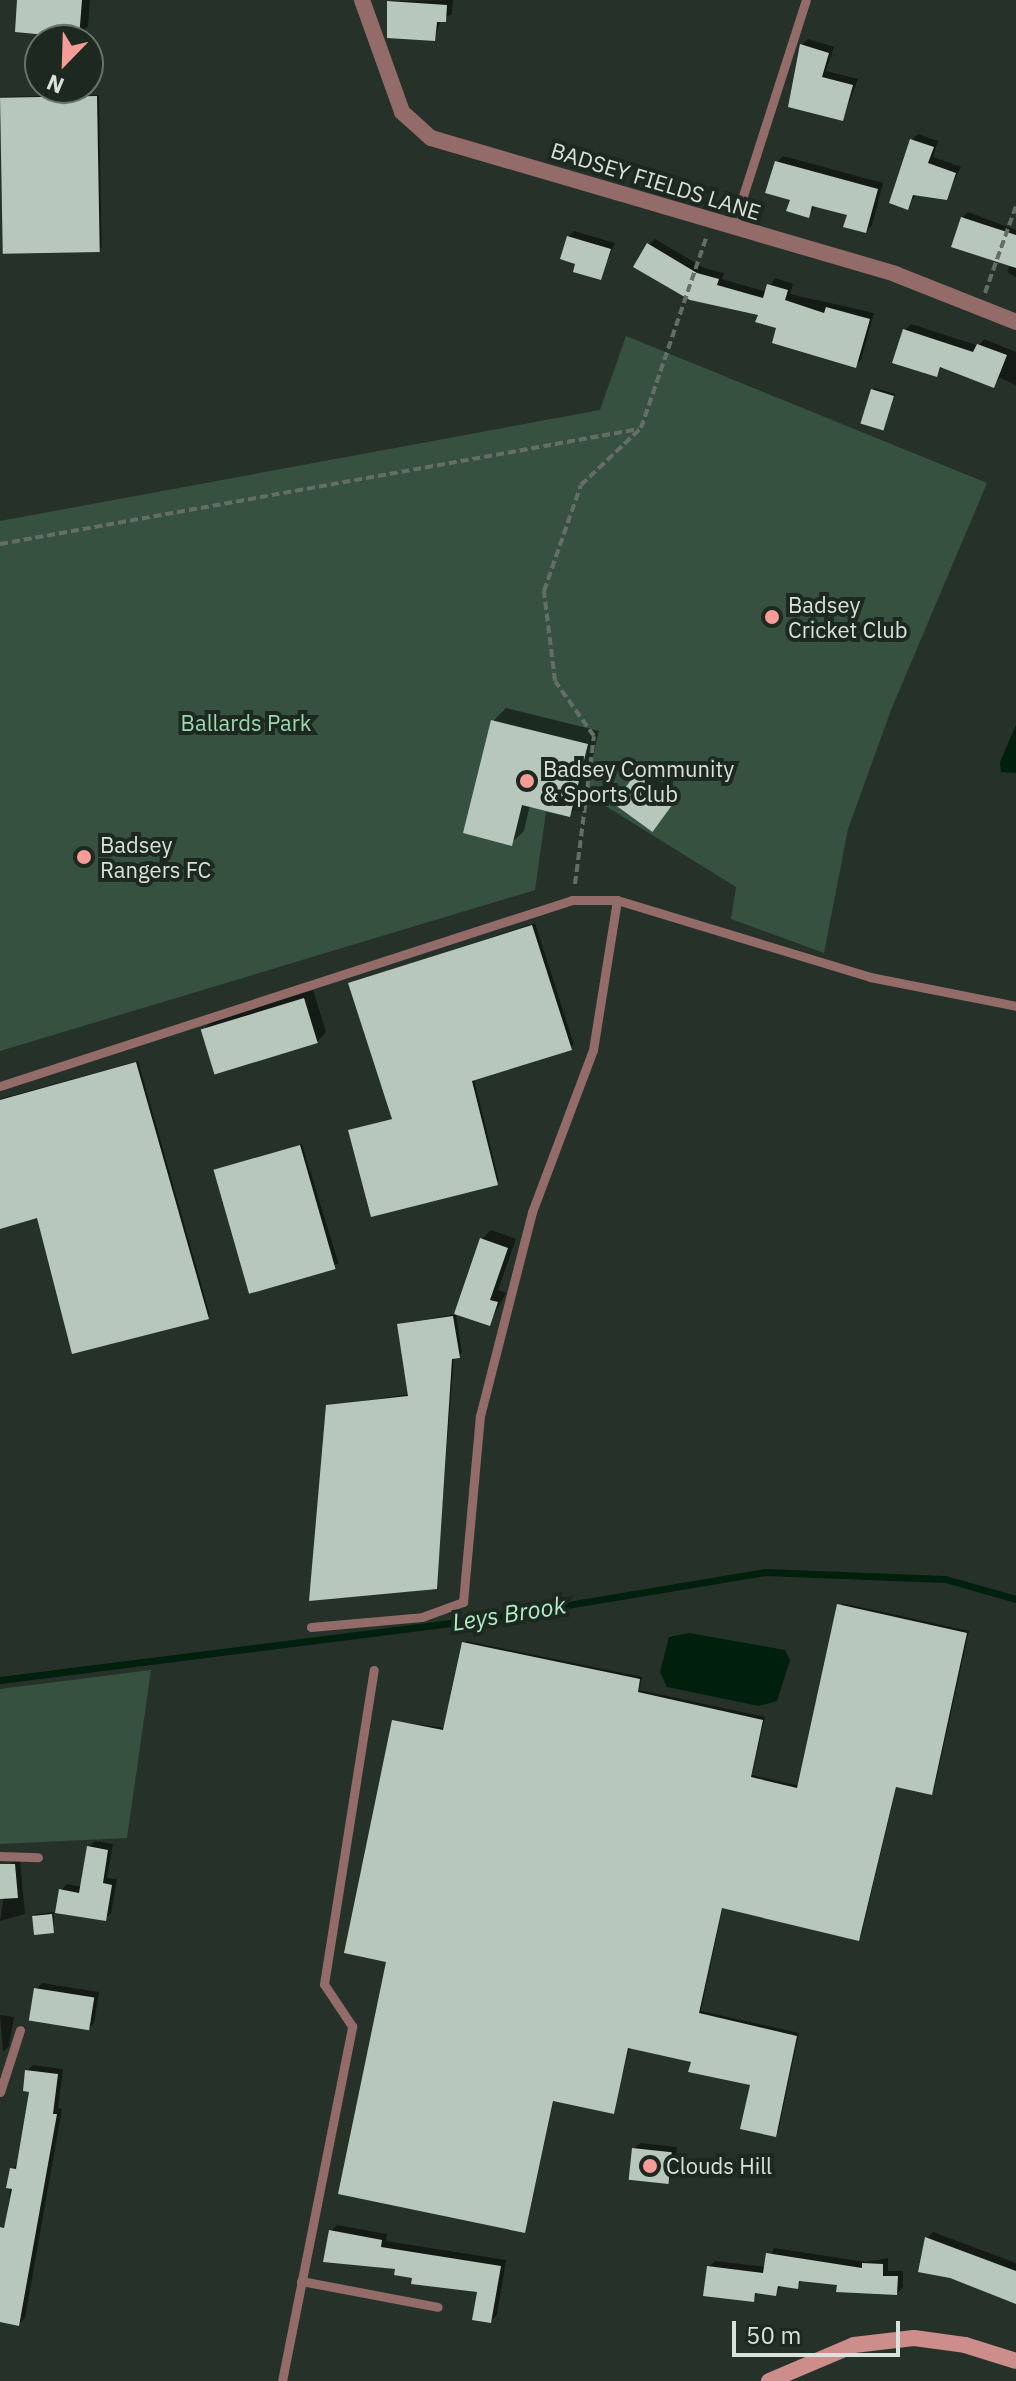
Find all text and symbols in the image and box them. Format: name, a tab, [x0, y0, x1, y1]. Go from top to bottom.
north arrow	[24, 24, 104, 104]
text: N	[42, 68, 68, 101]
street label: BADSEY FIELDS LANE	[548, 137, 764, 225]
place label: Badsey Cricket Club	[788, 591, 907, 642]
marker: Badsey Cricket Club	[763, 608, 781, 626]
park label: Ballards Park	[181, 710, 311, 736]
place label: Badsey Community & Sports Club	[543, 755, 734, 806]
marker: Badsey Community & Sports Club	[518, 772, 536, 790]
place label: Badsey Rangers FC	[100, 831, 211, 882]
marker: Badsey Rangers FC	[75, 848, 93, 866]
water label: Leys Brook	[450, 1591, 568, 1637]
place label: Clouds Hill	[666, 2153, 772, 2179]
marker: Clouds Hill	[641, 2157, 659, 2175]
scale bar	[736, 2305, 904, 2355]
text: 50 m	[746, 2319, 801, 2351]

